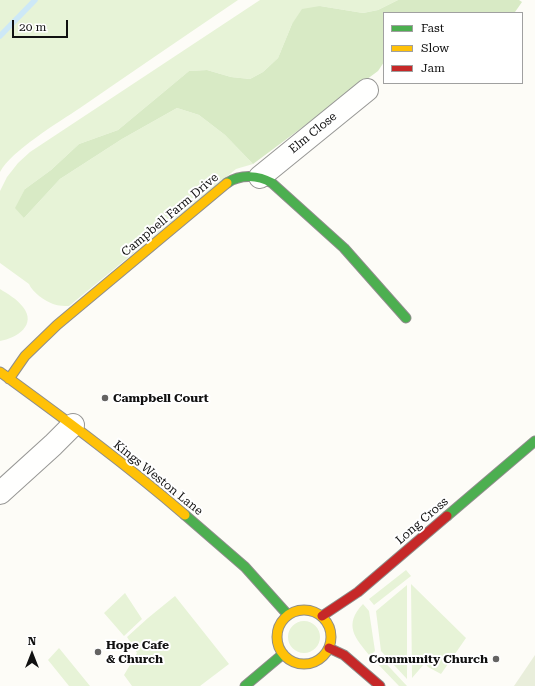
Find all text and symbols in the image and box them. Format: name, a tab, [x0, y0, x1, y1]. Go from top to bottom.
scale bar	[14, 12, 70, 38]
legend	[383, 12, 523, 84]
text: 20 m	[19, 20, 46, 34]
text: Fast	[421, 21, 444, 35]
text: Slow	[421, 41, 449, 55]
text: Jam	[421, 61, 445, 75]
street label: Elm Close	[286, 109, 340, 157]
street label: Campbell Farm Drive	[119, 170, 221, 260]
place label: Campbell Court	[113, 391, 209, 405]
marker: Campbell Court	[100, 393, 110, 403]
street label: Kings Weston Lane	[110, 438, 206, 518]
street label: Long Cross	[393, 494, 451, 548]
north arrow	[12, 634, 52, 674]
text: N	[28, 635, 36, 648]
place label: Hope Cafe & Church	[106, 638, 169, 666]
marker: Hope Cafe & Church	[93, 647, 103, 657]
place label: Community Church	[369, 652, 488, 666]
marker: Community Church	[491, 654, 501, 664]

